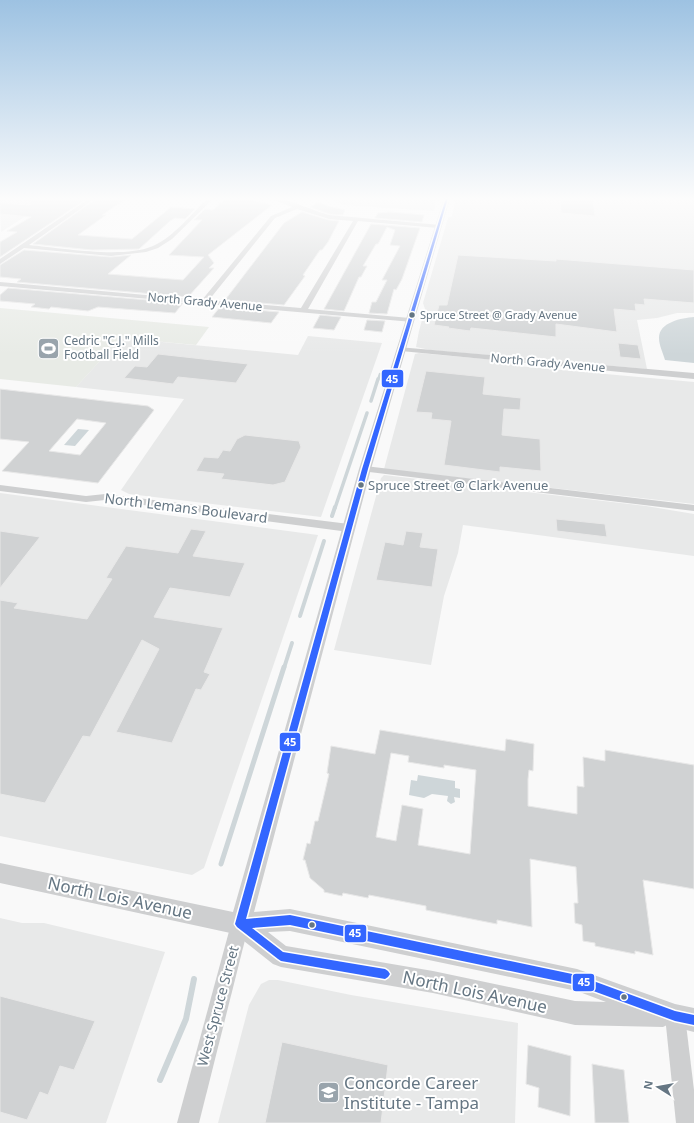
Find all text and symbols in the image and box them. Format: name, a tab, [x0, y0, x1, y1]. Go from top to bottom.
street label: North Grady Avenue	[147, 288, 263, 315]
place label: Spruce Street @ Grady Avenue	[420, 307, 577, 322]
marker: Spruce Street @ Grady Avenue	[407, 310, 417, 320]
place label: Cedric "C.J." Mills Football Field	[64, 332, 159, 363]
sports icon: Cedric "C.J." Mills Football Field	[36, 335, 62, 361]
street label: North Grady Avenue	[490, 349, 606, 376]
line badge: 45	[381, 369, 404, 388]
text: 45	[386, 371, 398, 386]
place label: Spruce Street @ Clark Avenue	[368, 476, 548, 494]
marker: Spruce Street @ Clark Avenue	[356, 480, 366, 490]
street label: North Lemans Boulevard	[104, 488, 269, 527]
line badge: 45	[279, 732, 301, 752]
text: 45	[284, 734, 296, 749]
street label: North Lois Avenue	[46, 871, 194, 924]
unlabelled marker	[307, 920, 317, 930]
line badge: 45	[344, 924, 367, 943]
text: 45	[349, 925, 361, 940]
street label: West Spruce Street	[192, 943, 243, 1068]
street label: North Lois Avenue	[401, 965, 549, 1018]
line badge: 45	[572, 973, 595, 992]
text: 45	[578, 974, 590, 989]
unlabelled marker	[619, 992, 629, 1002]
north arrow	[638, 1067, 678, 1107]
place label: Concorde Career Institute - Tampa	[344, 1071, 479, 1114]
text: N	[639, 1079, 656, 1091]
school or university icon: Concorde Career Institute - Tampa	[315, 1080, 341, 1106]

